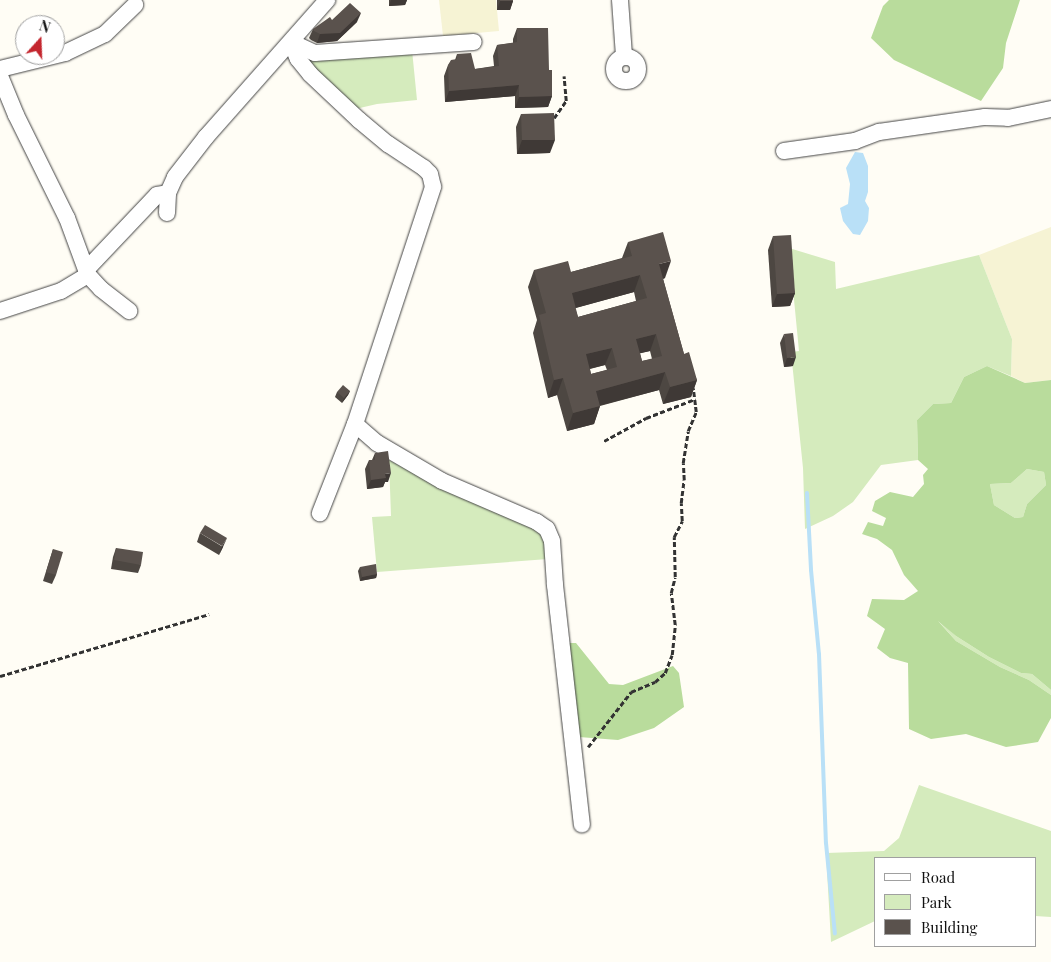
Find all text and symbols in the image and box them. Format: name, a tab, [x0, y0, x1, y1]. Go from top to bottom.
north arrow	[15, 15, 65, 65]
text: N	[37, 16, 53, 37]
legend	[874, 857, 1036, 947]
text: Road	[921, 867, 955, 887]
text: Park	[921, 892, 952, 912]
text: Building	[921, 917, 977, 937]

